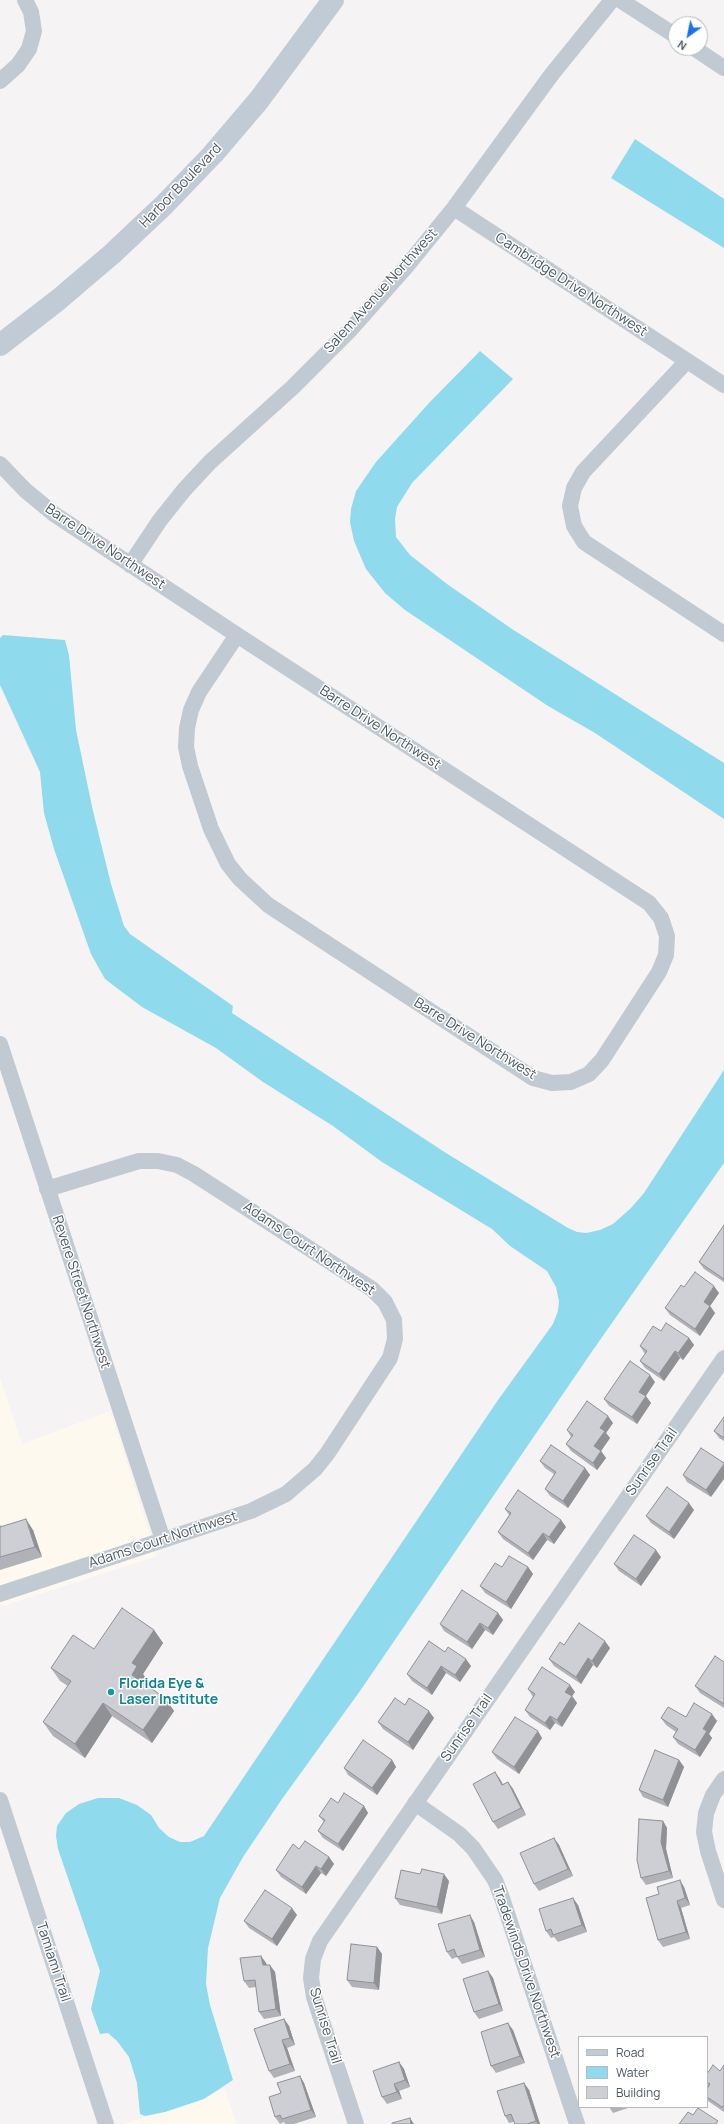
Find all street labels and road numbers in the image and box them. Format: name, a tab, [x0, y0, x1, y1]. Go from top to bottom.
street label: Harbor Boulevard	[136, 140, 226, 232]
street label: Salem Avenue Northwest	[321, 225, 441, 357]
street label: Cambridge Drive Northwest	[492, 230, 650, 340]
street label: Barre Drive Northwest	[42, 501, 168, 593]
street label: Barre Drive Northwest	[316, 682, 444, 774]
street label: Barre Drive Northwest	[411, 994, 539, 1084]
street label: Adams Court Northwest	[240, 1199, 378, 1299]
street label: Revere Street Northwest	[48, 1213, 114, 1371]
street label: Sunrise Trail	[623, 1425, 681, 1499]
street label: Adams Court Northwest	[86, 1508, 240, 1572]
street label: Sunrise Trail	[438, 1691, 496, 1765]
street label: Tradewinds Drive Northwest	[489, 1884, 563, 2060]
street label: Tamiami Trail	[32, 1920, 74, 2004]
street label: Sunrise Trail	[305, 1986, 345, 2066]

